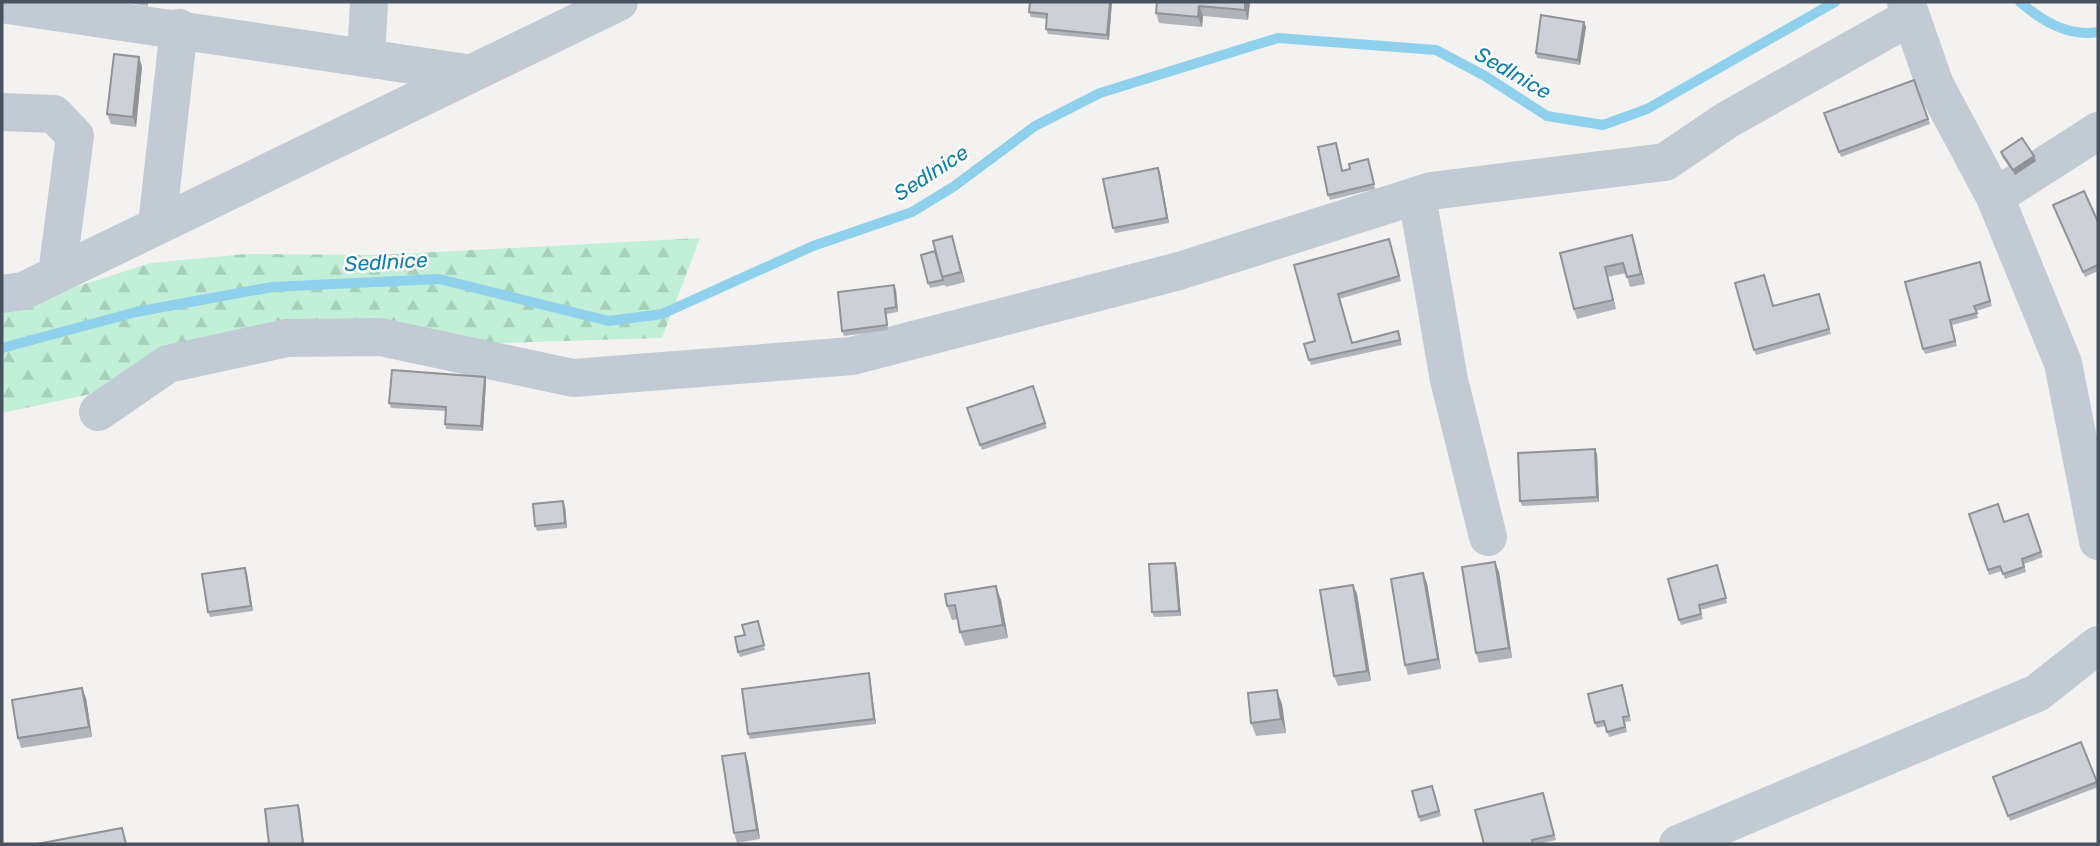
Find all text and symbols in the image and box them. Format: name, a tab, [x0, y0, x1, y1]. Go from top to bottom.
water label: Sedlnice	[1471, 41, 1556, 104]
water label: Sedlnice	[889, 139, 973, 206]
water label: Sedlnice	[344, 247, 429, 276]

